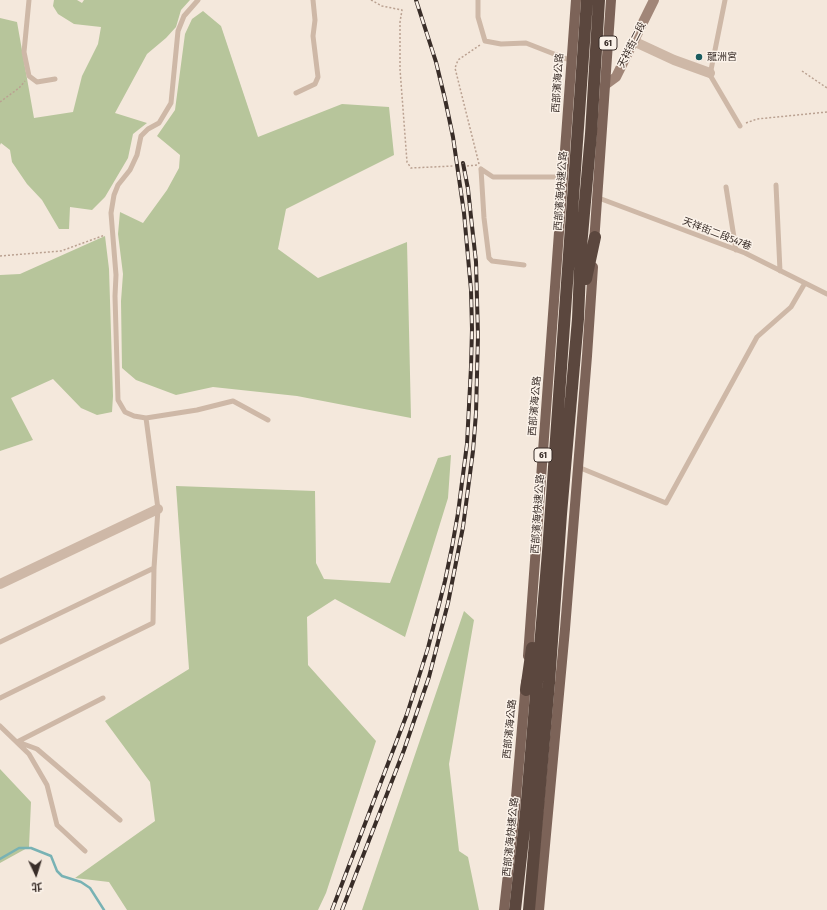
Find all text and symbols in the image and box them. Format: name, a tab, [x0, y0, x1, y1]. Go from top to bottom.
street label: 天祥街二段	[615, 20, 649, 70]
road number: 61	[599, 36, 617, 50]
place label: 龍洲宮	[707, 51, 737, 63]
marker: 龍洲宮	[694, 52, 704, 62]
street label: 西部濱海公路	[550, 53, 566, 113]
street label: 西部濱海快速公路	[552, 151, 570, 231]
street label: 天祥街二段547巷	[681, 215, 753, 253]
street label: 西部濱海公路	[526, 376, 544, 436]
road number: 61	[534, 448, 552, 462]
street label: 西部濱海快速公路	[529, 474, 547, 554]
street label: 西部濱海公路	[501, 699, 519, 759]
street label: 西部濱海快速公路	[501, 797, 521, 877]
north arrow	[16, 854, 56, 894]
text: 北	[31, 880, 43, 893]

